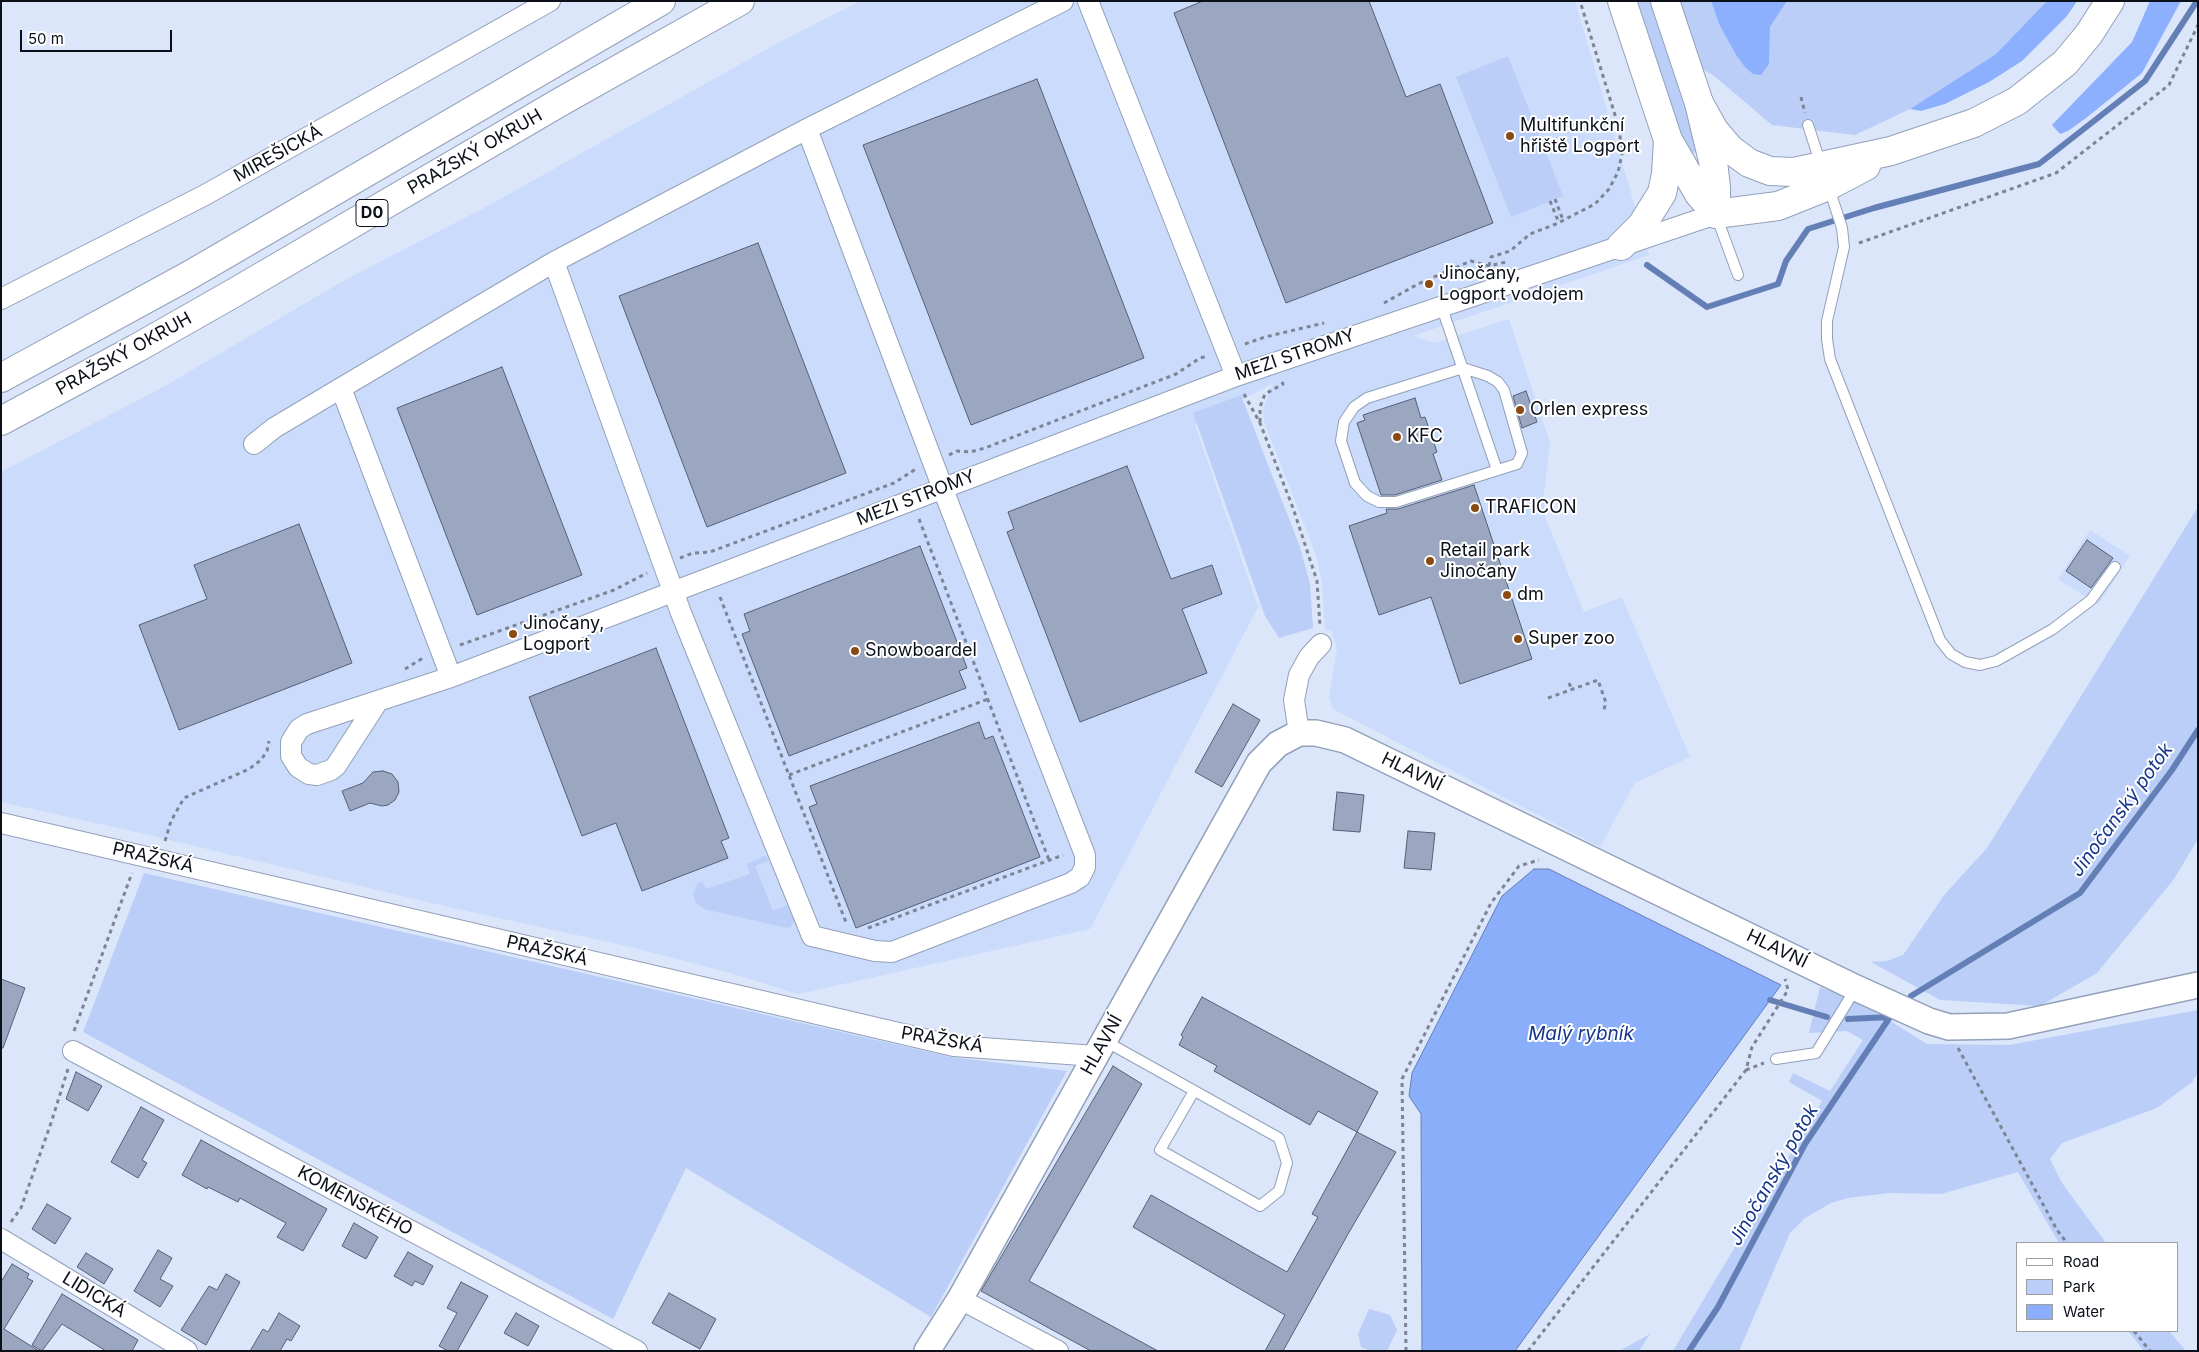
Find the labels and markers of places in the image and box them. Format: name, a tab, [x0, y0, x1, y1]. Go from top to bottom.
place label: Multifunkční hřiště Logport	[1520, 115, 1640, 158]
marker: Multifunkční hřiště Logport	[1504, 130, 1516, 142]
place label: Jinočany, Logport vodojem	[1439, 263, 1584, 306]
marker: Jinočany, Logport vodojem	[1423, 278, 1435, 290]
place label: Orlen express	[1530, 399, 1648, 421]
marker: Orlen express	[1514, 404, 1526, 416]
place label: KFC	[1407, 426, 1443, 448]
marker: KFC	[1391, 431, 1403, 443]
place label: TRAFICON	[1485, 497, 1577, 519]
marker: TRAFICON	[1469, 502, 1481, 514]
place label: Retail park Jinočany	[1440, 540, 1530, 582]
marker: Retail park Jinočany	[1424, 555, 1436, 567]
place label: dm	[1517, 584, 1544, 606]
marker: dm	[1501, 589, 1513, 601]
place label: Jinočany, Logport	[523, 613, 605, 656]
marker: Jinočany, Logport	[507, 628, 519, 640]
place label: Super zoo	[1528, 628, 1615, 650]
marker: Super zoo	[1512, 633, 1524, 645]
place label: Snowboardel	[865, 640, 977, 662]
marker: Snowboardel	[849, 645, 861, 657]

